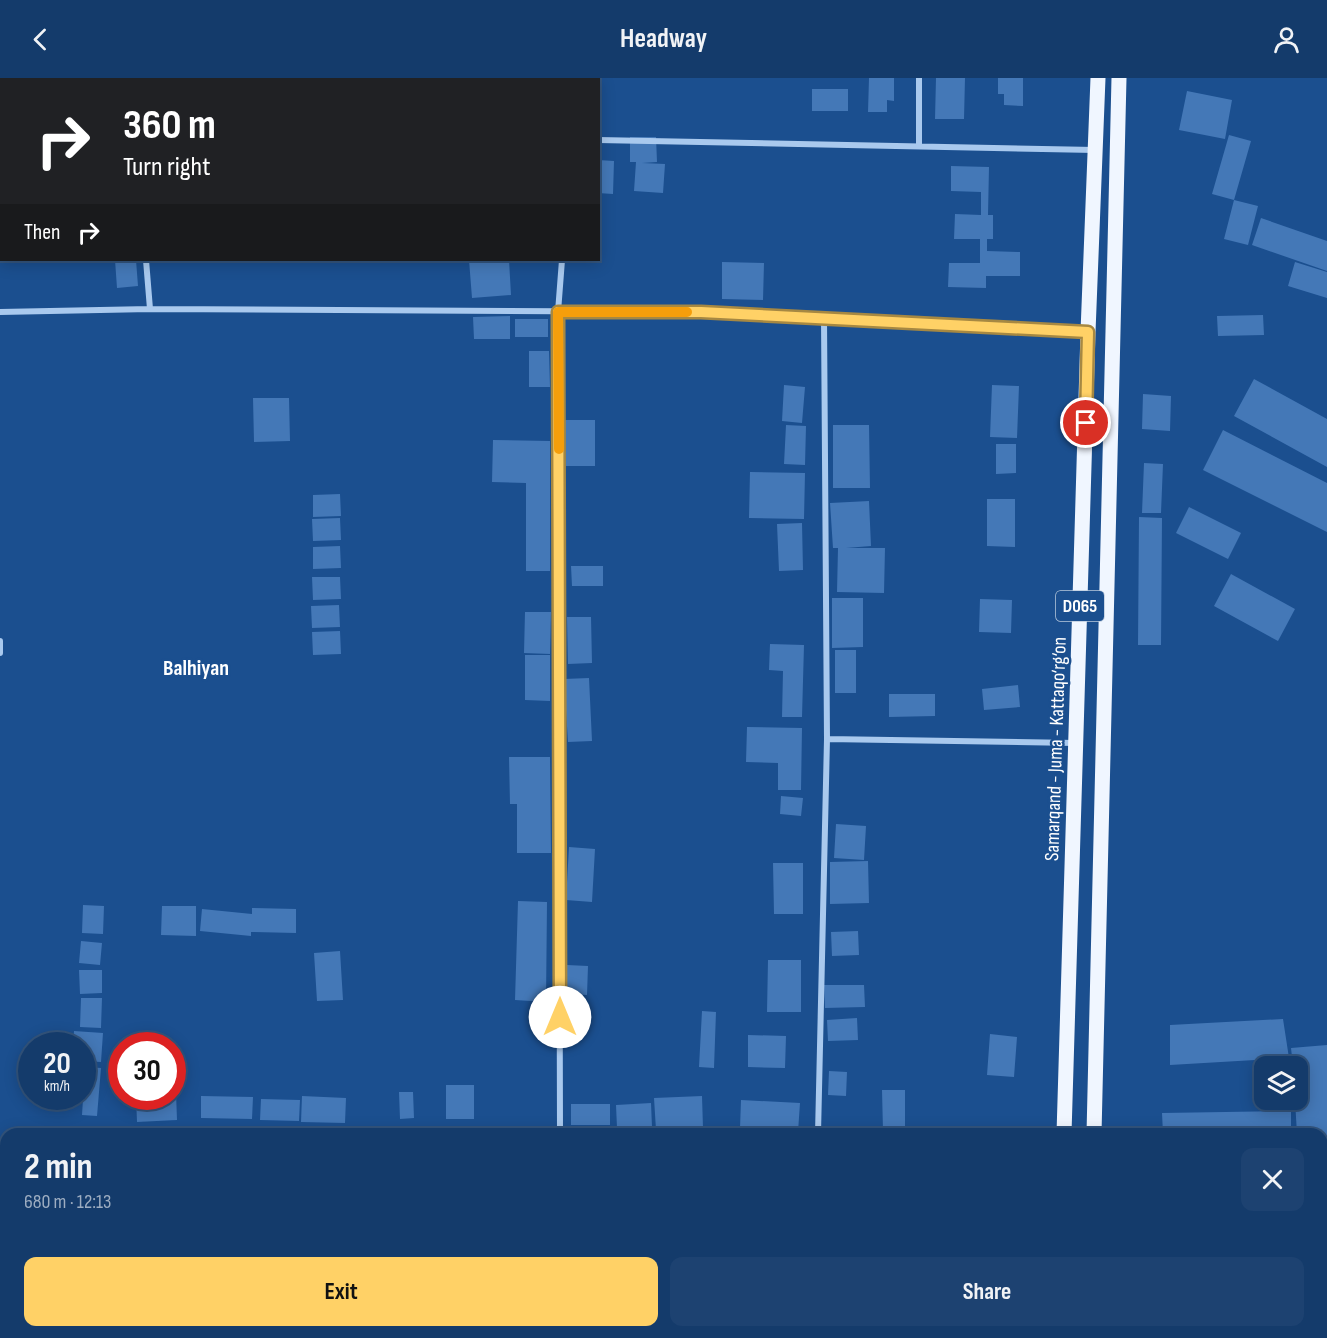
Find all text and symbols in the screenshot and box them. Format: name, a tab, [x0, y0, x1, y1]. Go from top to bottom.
icon: back	[24, 23, 57, 56]
text: Headway	[620, 23, 707, 55]
icon: person	[1270, 23, 1303, 56]
text: 360 m	[123, 100, 216, 151]
icon: right	[24, 102, 102, 180]
text: Turn right	[123, 151, 210, 183]
icon: right	[72, 216, 105, 249]
text: Then	[24, 219, 60, 246]
pin	[1060, 397, 1111, 448]
icon: arrive	[1069, 406, 1102, 439]
road number: D065	[1056, 591, 1104, 621]
street label: Samarqand - Juma - Kattaqo‘rg‘on	[1040, 636, 1072, 862]
district label: Balhiyan	[163, 655, 229, 682]
position arrow	[528, 985, 592, 1049]
speed limit sign: 30	[108, 1032, 186, 1110]
text: 20	[43, 1046, 71, 1082]
map controls	[1254, 1056, 1308, 1110]
button: layers	[1254, 1056, 1308, 1110]
text: km/h	[44, 1077, 70, 1096]
text: 2 min	[24, 1146, 93, 1189]
button: close	[1241, 1148, 1304, 1211]
text: 680 m · 12:13	[24, 1190, 111, 1214]
button: Exit	[24, 1257, 658, 1326]
button: Share	[670, 1257, 1304, 1326]

